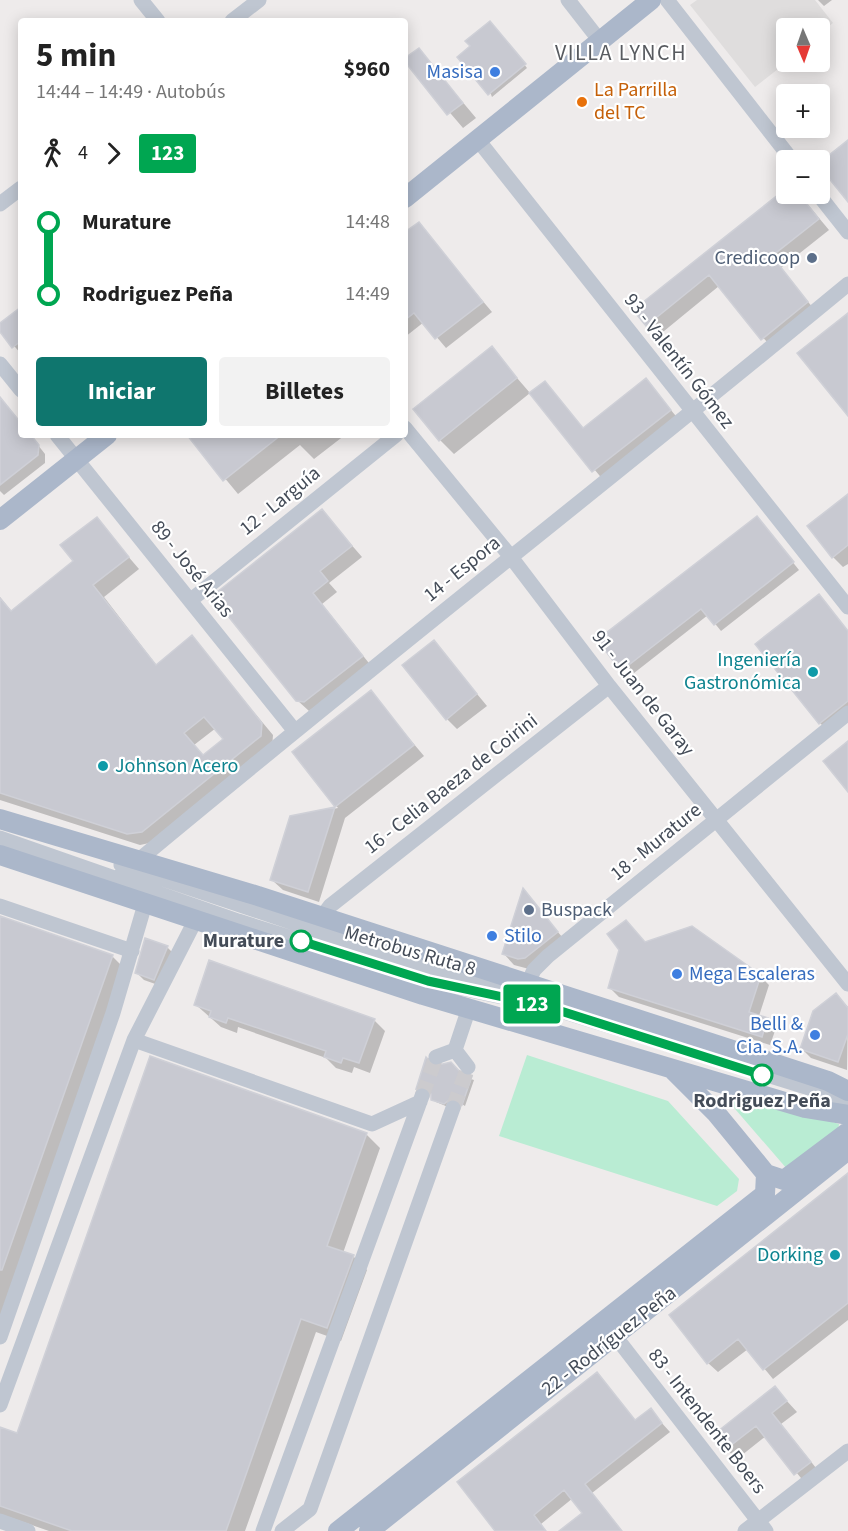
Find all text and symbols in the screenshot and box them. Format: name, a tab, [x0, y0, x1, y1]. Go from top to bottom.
north arrow	[776, 18, 830, 72]
map controls	[776, 18, 830, 204]
text: 5 min	[36, 32, 116, 79]
district label: VILLA LYNCH	[555, 37, 687, 69]
text: $960	[344, 53, 390, 85]
place label: Masisa	[427, 58, 483, 86]
marker: Masisa	[488, 65, 502, 79]
place label: La Parrilla del TC	[594, 76, 677, 127]
text: 14:44 – 14:49 · Autobús	[36, 78, 225, 106]
button: +	[776, 84, 830, 138]
marker: La Parrilla del TC	[575, 95, 589, 109]
icon: walk	[36, 137, 69, 170]
icon: forward	[97, 137, 130, 170]
text: 123	[151, 138, 184, 168]
text: 4	[78, 139, 88, 167]
button: −	[776, 150, 830, 204]
text: Murature	[82, 206, 171, 238]
text: 14:48	[345, 208, 390, 236]
place label: Credicoop	[714, 244, 800, 272]
marker: Credicoop	[805, 251, 819, 265]
text: Rodriguez Peña	[82, 278, 233, 310]
text: 14:49	[345, 280, 390, 308]
street label: 93 - Valentín Gómez	[617, 287, 741, 435]
button: Iniciar	[36, 357, 207, 426]
button: Billetes	[219, 357, 390, 426]
street label: 12 - Larguía	[234, 460, 326, 542]
street label: 89 - José Arias	[144, 514, 240, 624]
street label: 14 - Espora	[418, 529, 506, 609]
street label: 91 - Juan de Garay	[585, 624, 702, 762]
place label: Ingeniería Gastronómica	[684, 646, 801, 697]
marker: Ingeniería Gastronómica	[806, 665, 820, 679]
street label: 16 - Celia Baeza de Coirini	[358, 707, 544, 861]
place label: Johnson Acero	[115, 752, 238, 780]
marker: Johnson Acero	[96, 759, 110, 773]
street label: 18 - Murature	[604, 796, 708, 888]
place label: Buspack	[541, 896, 612, 924]
marker: Buspack	[522, 903, 536, 917]
street label: Metrobus Ruta 8	[341, 919, 479, 983]
place label: Stilo	[504, 922, 542, 950]
place label: Murature	[203, 927, 284, 955]
marker: Stilo	[485, 929, 499, 943]
marker: Murature	[290, 930, 312, 952]
place label: Mega Escaleras	[689, 960, 815, 988]
marker: Mega Escaleras	[670, 967, 684, 981]
line badge: 123	[498, 984, 566, 1024]
text: 123	[515, 989, 549, 1019]
place label: Belli & Cia. S.A.	[736, 1010, 803, 1061]
marker: Belli & Cia. S.A.	[808, 1028, 822, 1042]
marker: Rodriguez Peña	[751, 1064, 773, 1086]
place label: Rodriguez Peña	[693, 1087, 831, 1115]
place label: Dorking	[757, 1241, 823, 1269]
marker: Dorking	[828, 1248, 842, 1262]
street label: 22 - Rodríguez Peña	[536, 1279, 682, 1403]
street label: 83 - Intendente Boers	[641, 1342, 773, 1500]

